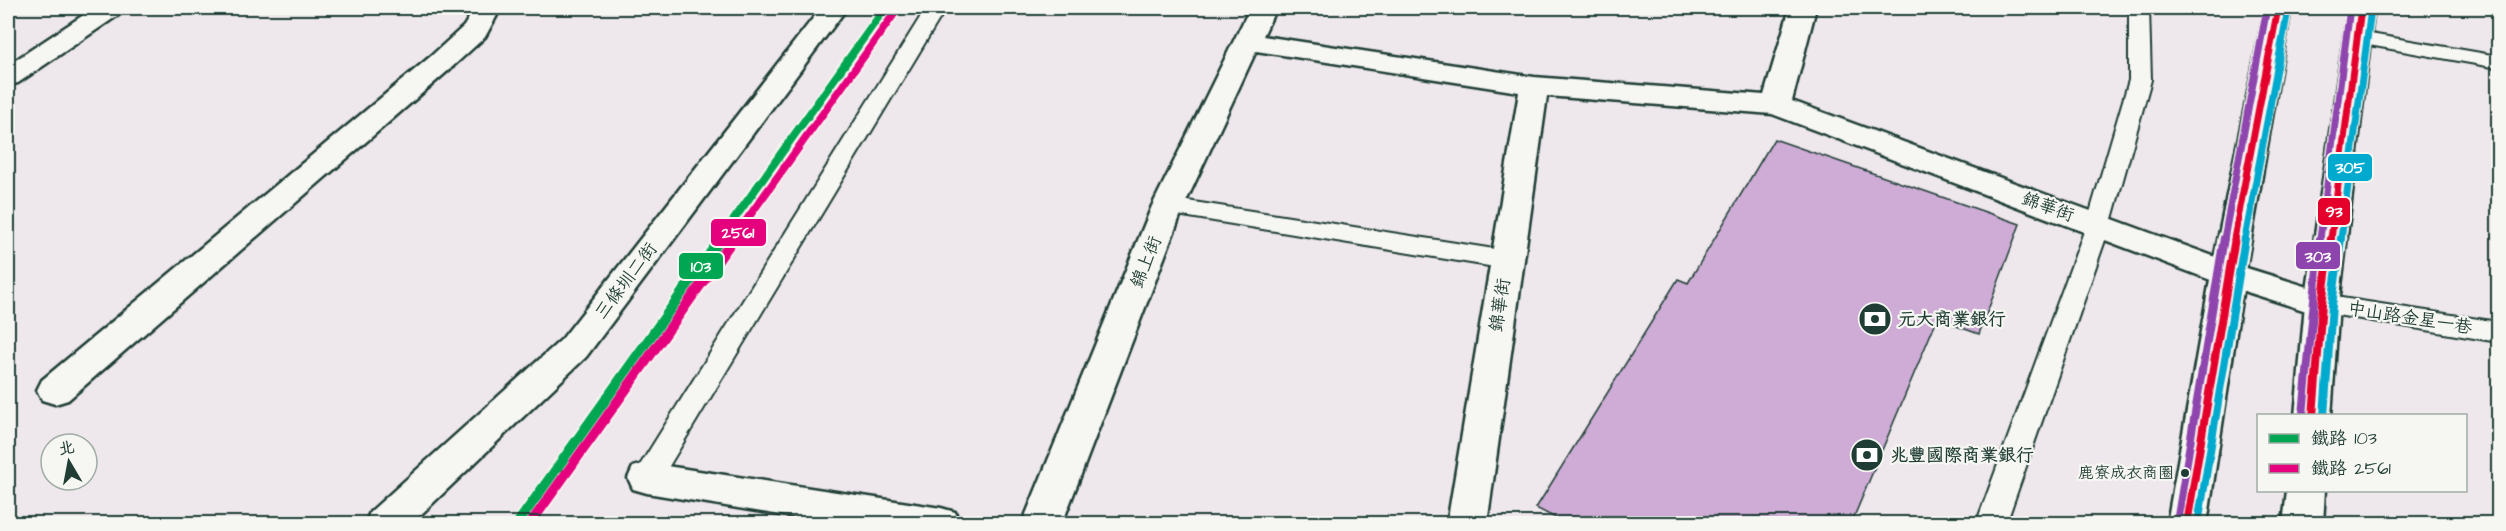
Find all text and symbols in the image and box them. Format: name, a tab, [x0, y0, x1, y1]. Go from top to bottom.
line badge: 305	[2327, 153, 2373, 182]
text: 305	[2334, 157, 2365, 179]
street label: 錦華街	[2018, 186, 2078, 228]
line badge: 93	[2317, 197, 2351, 226]
text: 93	[2325, 201, 2343, 223]
line badge: 2561	[710, 218, 767, 247]
text: 2561	[721, 222, 755, 244]
street label: 錦上街	[1124, 232, 1168, 292]
street label: 三條圳二街	[589, 238, 663, 324]
line badge: 303	[2295, 241, 2341, 270]
text: 303	[2304, 246, 2332, 268]
line badge: 103	[678, 252, 724, 280]
text: 103	[691, 256, 712, 278]
street label: 錦華街	[1483, 276, 1517, 334]
street label: 中山路金星一巷	[2346, 296, 2474, 340]
bank icon: 元大商業銀行	[1857, 301, 1893, 337]
place label: 元大商業銀行	[1898, 307, 2006, 332]
legend	[2257, 414, 2467, 492]
text: 鐵路 103	[2311, 426, 2377, 451]
north arrow	[39, 432, 99, 492]
text: 北	[57, 436, 76, 460]
bank icon: 兆豐國際商業銀行	[1849, 437, 1885, 473]
place label: 兆豐國際商業銀行	[1890, 443, 2034, 468]
text: 鐵路 2561	[2311, 456, 2391, 481]
place label: 鹿寮成衣商圈	[2078, 462, 2174, 484]
marker: 鹿寮成衣商圈	[2179, 467, 2191, 479]

